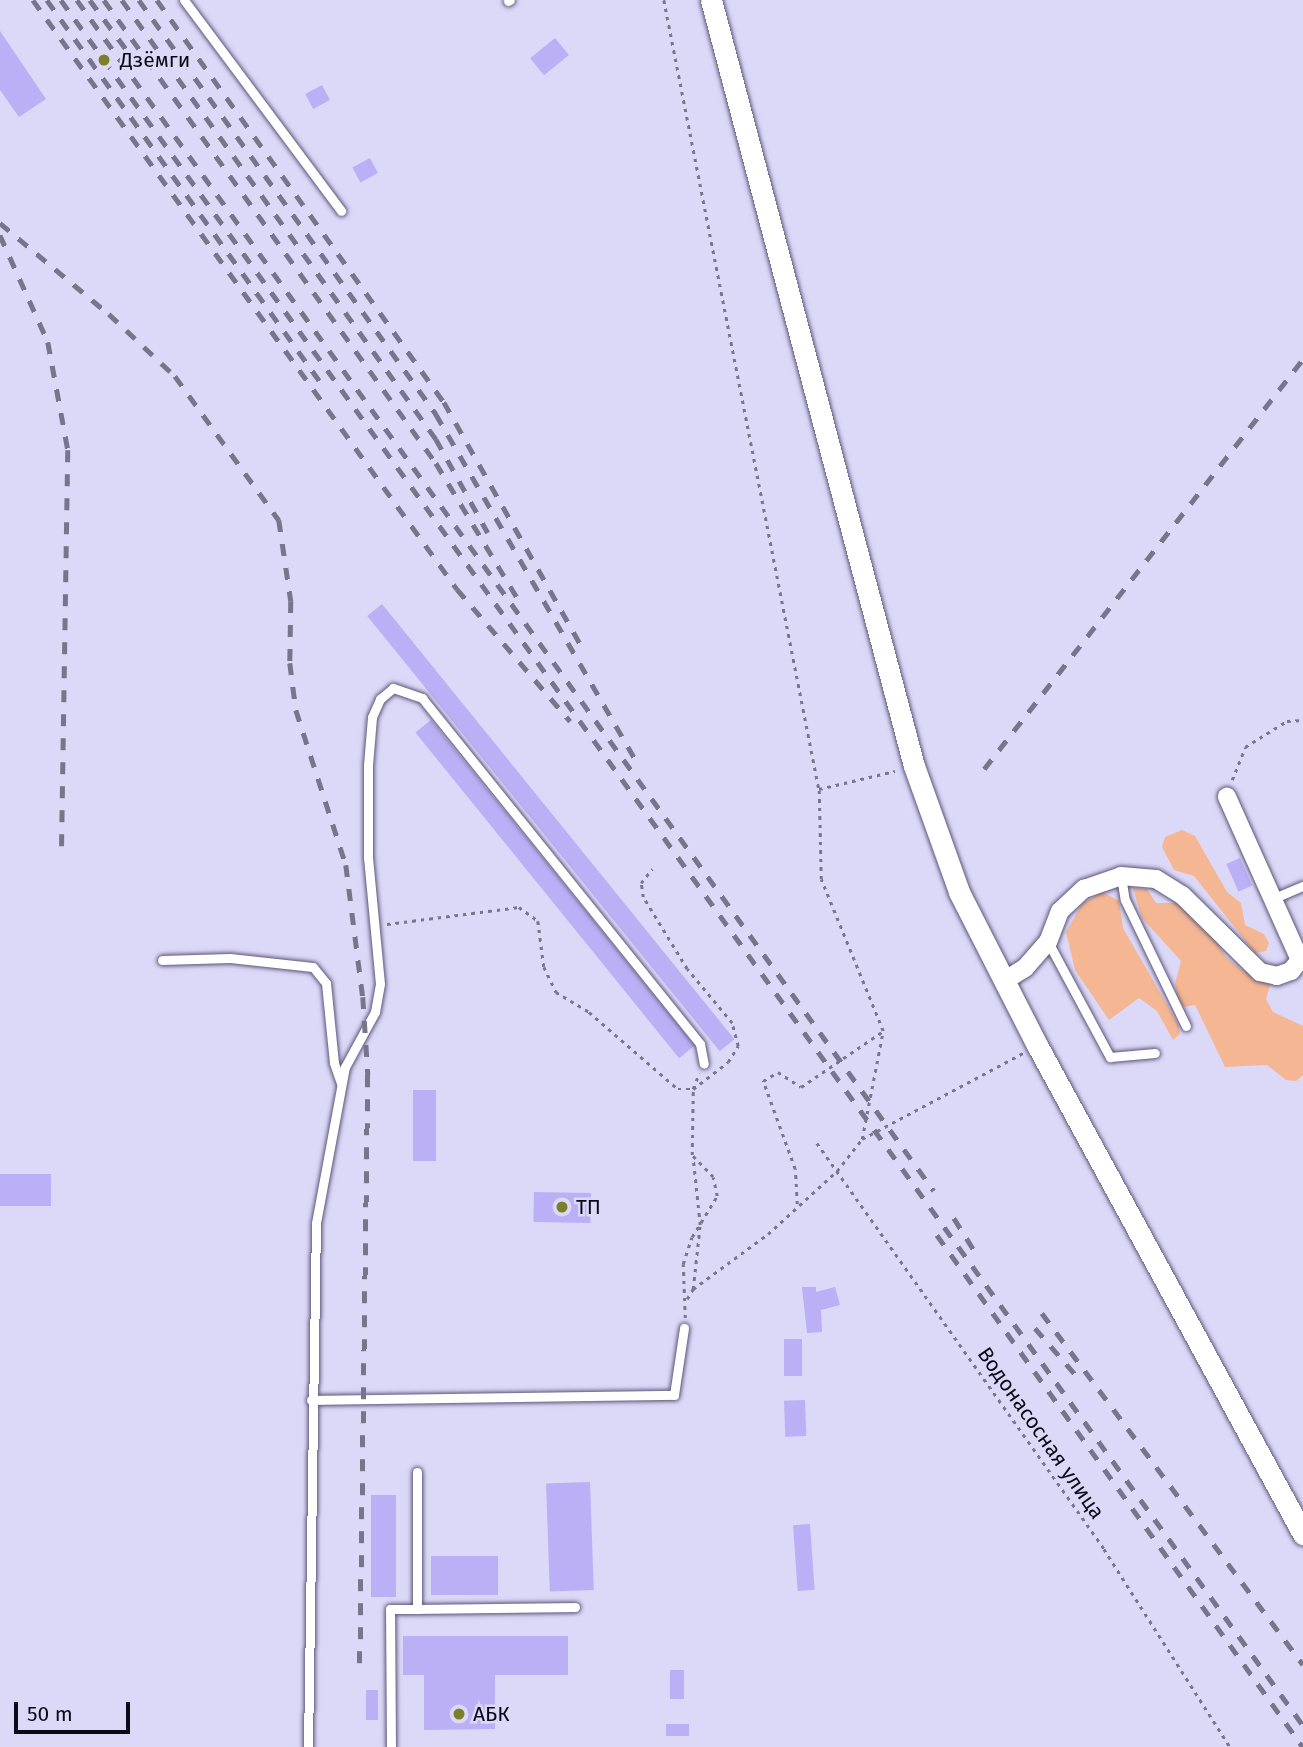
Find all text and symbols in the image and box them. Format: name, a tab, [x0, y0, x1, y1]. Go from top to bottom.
place label: Дзёмги	[120, 47, 190, 73]
marker: Дзёмги	[94, 50, 114, 70]
place label: ТП	[576, 1194, 601, 1220]
marker: ТП	[554, 1199, 570, 1215]
street label: Водонасосная улица	[972, 1342, 1110, 1524]
scale bar	[18, 1688, 133, 1732]
text: 50 m	[27, 1701, 73, 1727]
place label: АБК	[473, 1701, 510, 1727]
marker: АБК	[451, 1706, 467, 1722]

